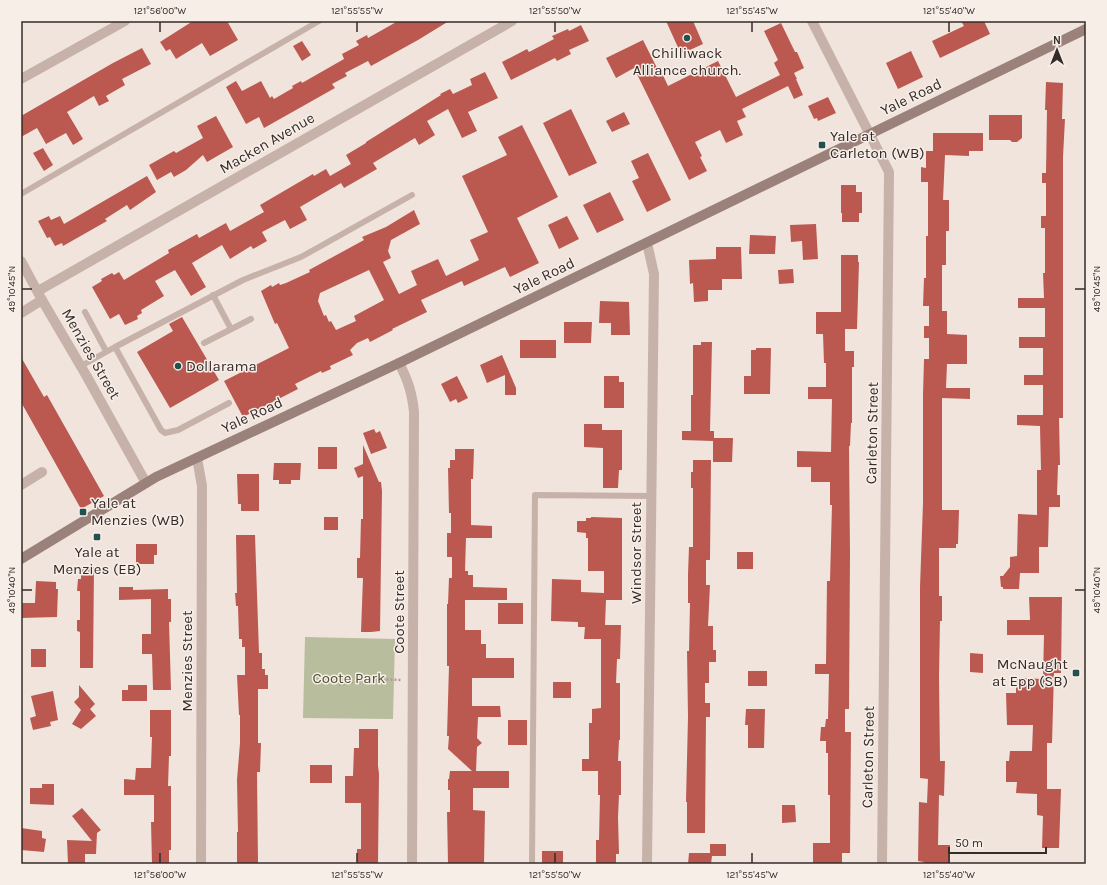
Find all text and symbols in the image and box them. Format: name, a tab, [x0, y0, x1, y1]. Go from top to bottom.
text: 121°56'00"W	[134, 5, 186, 17]
text: 121°55'55"W	[331, 5, 383, 17]
text: 121°55'50"W	[529, 5, 581, 17]
text: 121°55'45"W	[726, 5, 778, 17]
text: 121°55'40"W	[923, 5, 975, 17]
north arrow	[1037, 30, 1077, 70]
marker: Chilliwack Alliance church.	[682, 33, 692, 43]
text: N	[1053, 34, 1061, 47]
place label: Chilliwack Alliance church.	[633, 44, 742, 79]
street label: Yale Road	[878, 75, 944, 119]
street label: Macken Avenue	[216, 108, 318, 178]
place label: Yale at Carleton (WB)	[830, 127, 925, 162]
marker: Yale at Carleton (WB)	[817, 140, 827, 150]
street label: Yale Road	[511, 254, 577, 298]
text: 49°10'45"N	[6, 266, 18, 312]
text: 49°10'45"N	[1091, 266, 1103, 312]
street label: Menzies Street	[58, 306, 124, 403]
place label: Dollarama	[186, 357, 257, 375]
marker: Dollarama	[173, 361, 183, 371]
street label: Carleton Street	[862, 381, 882, 484]
street label: Yale Road	[218, 393, 286, 437]
place label: Yale at Menzies (WB)	[91, 494, 185, 529]
street label: Windsor Street	[627, 502, 645, 604]
marker: Yale at Menzies (WB)	[78, 507, 88, 517]
marker: Yale at Menzies (EB)	[92, 532, 102, 542]
place label: Yale at Menzies (EB)	[53, 543, 141, 578]
text: 49°10'40"N	[6, 567, 18, 613]
text: 49°10'40"N	[1091, 567, 1103, 613]
street label: Coote Street	[390, 570, 408, 654]
street label: Menzies Street	[178, 610, 196, 712]
place label: McNaught at Epp (SB)	[992, 655, 1068, 690]
marker: McNaught at Epp (SB)	[1071, 668, 1081, 678]
park label: Coote Park	[313, 669, 385, 687]
street label: Carleton Street	[858, 705, 878, 808]
scale bar	[949, 829, 1046, 855]
text: 50 m	[955, 836, 983, 850]
text: 121°56'00"W	[134, 869, 186, 881]
text: 121°55'55"W	[331, 869, 383, 881]
text: 121°55'50"W	[529, 869, 581, 881]
text: 121°55'45"W	[726, 869, 778, 881]
text: 121°55'40"W	[923, 869, 975, 881]

